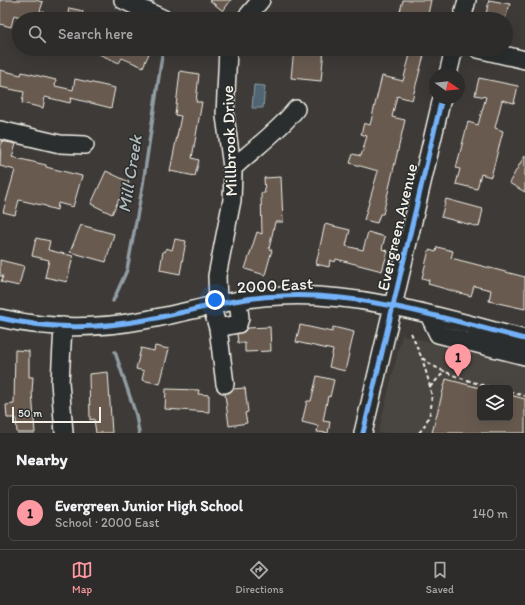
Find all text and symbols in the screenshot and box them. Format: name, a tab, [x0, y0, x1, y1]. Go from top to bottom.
search box	[12, 12, 513, 56]
icon: search	[26, 23, 48, 45]
text: Search here	[58, 25, 133, 43]
north arrow	[429, 68, 465, 104]
street label: Millbrook Drive	[217, 85, 241, 197]
water label: Mill Creek	[113, 132, 147, 214]
street label: Evergreen Avenue	[373, 161, 421, 293]
street label: 2000 East	[236, 273, 314, 297]
your location	[205, 290, 225, 310]
pin: 1	[445, 344, 471, 377]
map controls	[477, 385, 513, 421]
button: layers	[477, 385, 513, 421]
scale bar	[12, 405, 101, 424]
text: 50 m	[18, 407, 42, 420]
text: Nearby	[16, 449, 68, 469]
text: Evergreen Junior High School	[55, 497, 243, 515]
text: 1	[27, 506, 33, 521]
text: 140 m	[472, 506, 508, 521]
text: School · 2000 East	[55, 515, 159, 530]
tab: Map	[71, 559, 93, 596]
tab: Directions	[235, 559, 284, 596]
tab: Saved	[426, 559, 454, 596]

